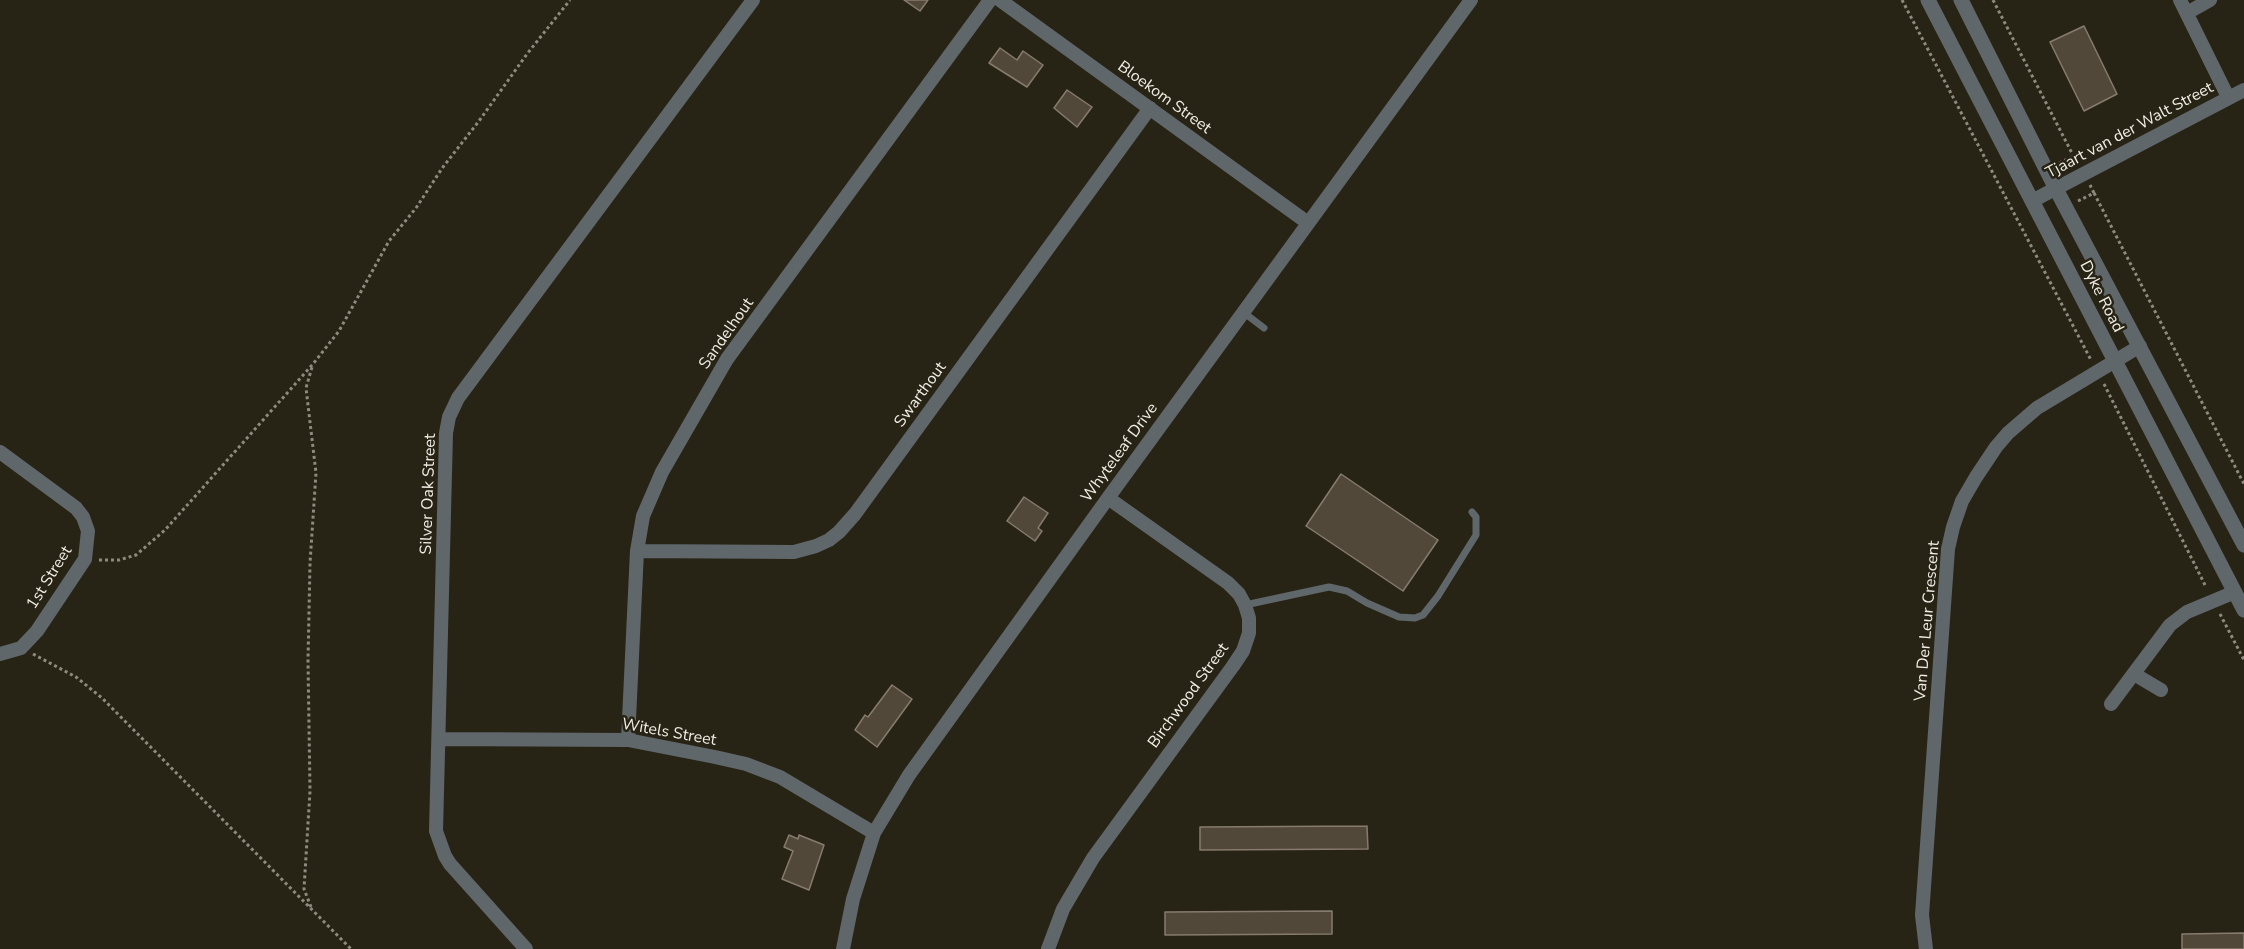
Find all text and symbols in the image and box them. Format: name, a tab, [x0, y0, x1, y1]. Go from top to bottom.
street label: Bloekom Street	[1113, 58, 1215, 138]
street label: Tjaart van der Walt Street	[2043, 79, 2217, 183]
street label: Dyke Road	[2075, 258, 2127, 336]
street label: Sandelhout	[695, 295, 759, 373]
street label: Swarthout	[891, 359, 951, 431]
street label: Whyteleaf Drive	[1078, 400, 1162, 506]
street label: Silver Oak Street	[417, 433, 441, 555]
street label: Van Der Leur Crescent	[1911, 540, 1945, 702]
street label: 1st Street	[23, 543, 77, 613]
street label: Birchwood Street	[1145, 640, 1233, 752]
street label: Witels Street	[620, 715, 718, 751]

